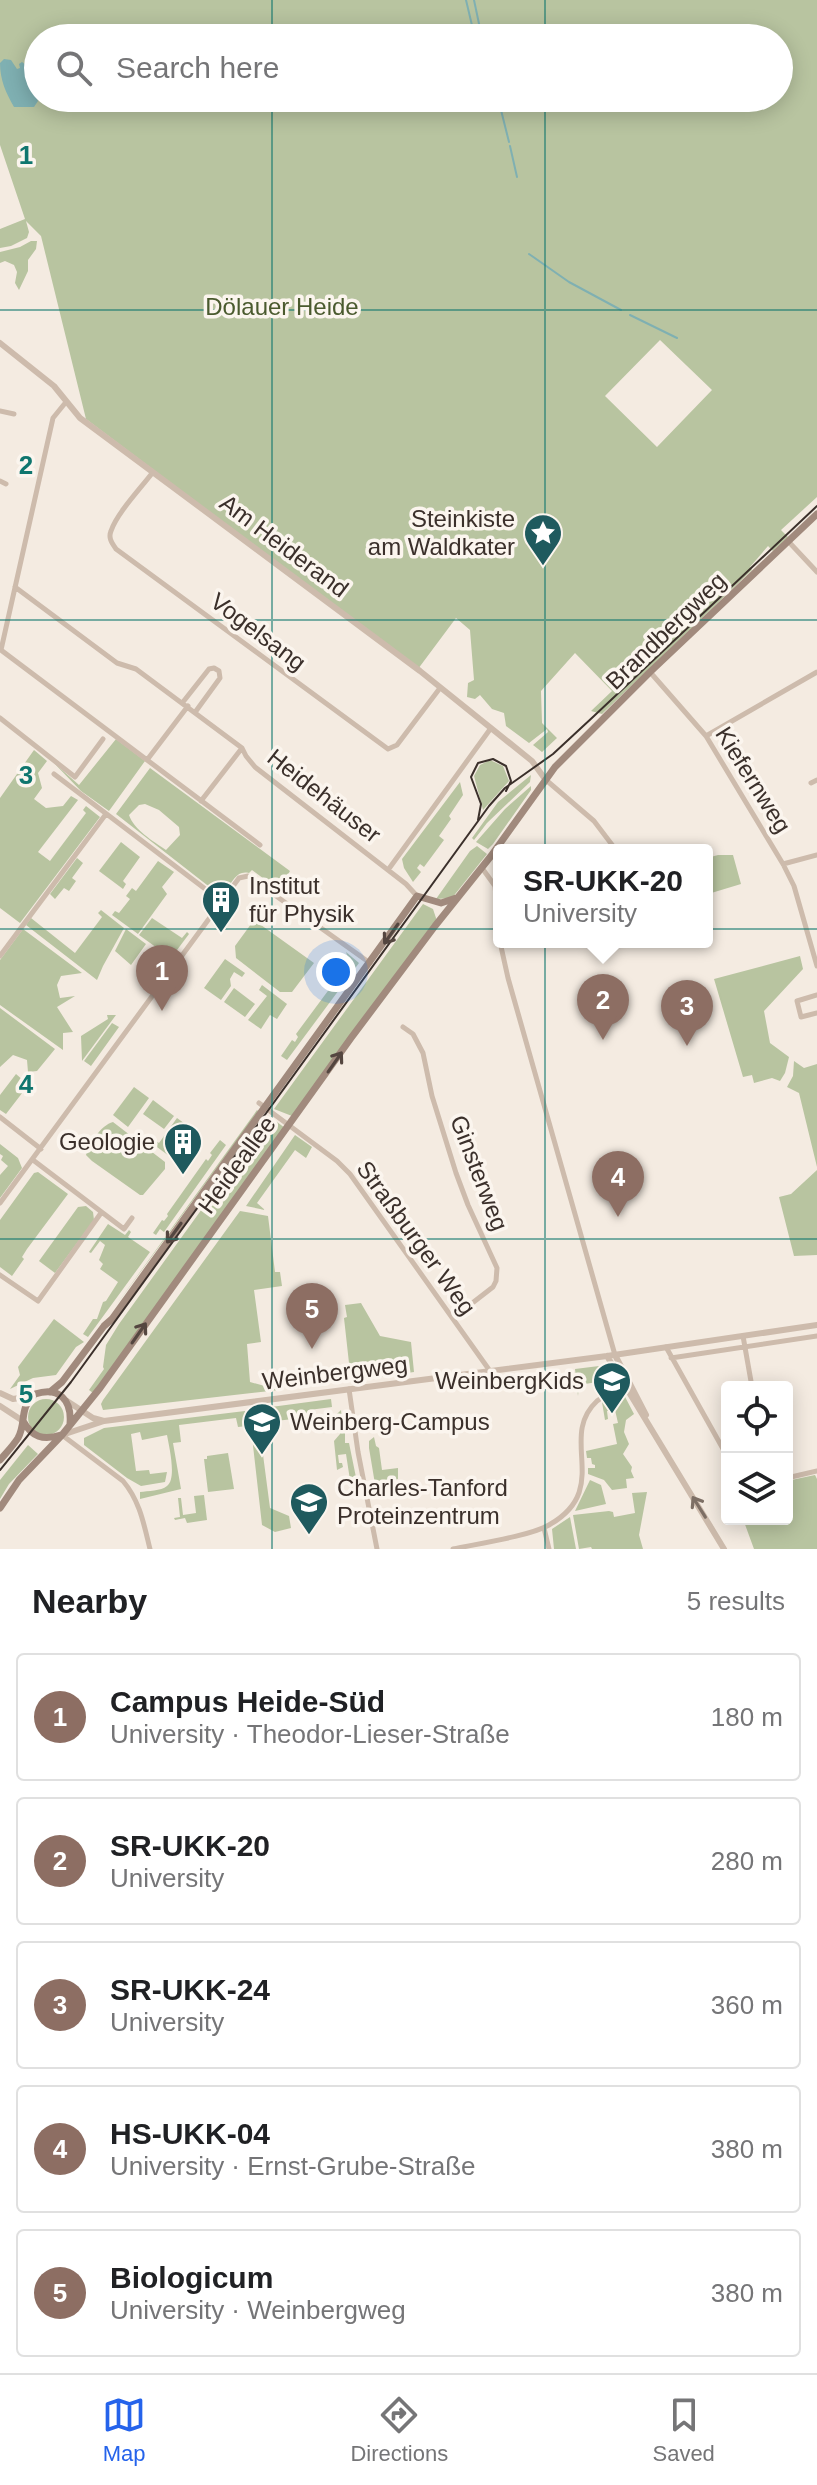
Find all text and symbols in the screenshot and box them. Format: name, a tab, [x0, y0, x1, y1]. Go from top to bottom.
search box	[24, 24, 793, 112]
icon: search	[52, 46, 96, 90]
text: Search here	[116, 51, 279, 84]
text: 1	[19, 140, 33, 170]
park label: Dölauer Heide	[205, 293, 359, 320]
text: 2	[19, 450, 33, 480]
street label: Am Heiderand	[215, 489, 354, 603]
place label: Steinkiste am Waldkater	[368, 505, 515, 560]
place icon: Steinkiste am Waldkater	[522, 512, 564, 567]
street label: Brandbergweg	[600, 567, 731, 695]
street label: Vogelsang	[205, 587, 311, 676]
street label: Kiefernweg	[710, 722, 797, 838]
street label: Heidehäuser	[262, 743, 386, 848]
text: 3	[19, 760, 33, 790]
popup	[493, 844, 713, 948]
text: SR-UKK-20	[523, 864, 683, 897]
place label: Institut für Physik	[249, 872, 355, 927]
building icon: Institut für Physik	[200, 879, 242, 934]
text: University	[523, 898, 637, 928]
one-way arrow	[383, 922, 399, 944]
pin: 1	[136, 945, 188, 1011]
your location	[316, 952, 356, 992]
pin: 2	[577, 974, 629, 1040]
pin: 3	[661, 980, 713, 1046]
one-way arrow	[327, 1051, 343, 1073]
text: 4	[19, 1069, 34, 1099]
street label: Heideallee	[192, 1111, 281, 1219]
street label: Ginsterweg	[445, 1111, 514, 1234]
building icon: Geologie	[162, 1121, 204, 1176]
place label: Geologie	[59, 1128, 155, 1155]
pin: 4	[592, 1151, 644, 1217]
street label: Straßburger Weg	[352, 1155, 481, 1320]
one-way arrow	[166, 1222, 182, 1244]
pin: 5	[286, 1283, 338, 1349]
one-way arrow	[131, 1322, 147, 1344]
street label: Weinbergweg	[261, 1350, 409, 1395]
school or university icon: WeinbergKids	[591, 1360, 633, 1415]
place label: WeinbergKids	[435, 1367, 584, 1394]
text: 5	[19, 1379, 33, 1409]
map controls	[721, 1381, 793, 1525]
button: locate	[721, 1381, 793, 1453]
school or university icon: Weinberg-Campus	[241, 1401, 283, 1456]
place label: Weinberg-Campus	[290, 1408, 490, 1435]
button: layers	[721, 1453, 793, 1525]
place label: Charles-Tanford Proteinzentrum	[337, 1474, 508, 1529]
school or university icon: Charles-Tanford Proteinzentrum	[288, 1481, 330, 1536]
one-way arrow	[690, 1497, 707, 1519]
text: Nearby	[32, 1582, 147, 1620]
text: 5 results	[687, 1586, 785, 1616]
text: Campus Heide-Süd	[110, 1685, 385, 1718]
text: 1	[53, 1702, 67, 1732]
text: 180 m	[711, 1702, 783, 1732]
text: University · Theodor-Lieser-Straße	[110, 1719, 510, 1749]
text: SR-UKK-20	[110, 1829, 270, 1862]
text: 2	[53, 1846, 67, 1876]
text: 280 m	[711, 1846, 783, 1876]
text: University	[110, 1863, 224, 1893]
text: SR-UKK-24	[110, 1973, 270, 2006]
text: 3	[53, 1990, 67, 2020]
text: 360 m	[711, 1990, 783, 2020]
text: University	[110, 2007, 224, 2037]
text: HS-UKK-04	[110, 2117, 270, 2150]
text: 4	[53, 2134, 67, 2164]
text: 380 m	[711, 2134, 783, 2164]
text: University · Ernst-Grube-Straße	[110, 2151, 476, 2181]
text: Biologicum	[110, 2261, 273, 2294]
text: 5	[53, 2278, 67, 2308]
text: 380 m	[711, 2278, 783, 2308]
text: University · Weinbergweg	[110, 2295, 406, 2325]
tab: Map	[102, 2393, 146, 2467]
tab: Directions	[350, 2393, 448, 2467]
tab: Saved	[652, 2393, 715, 2467]

